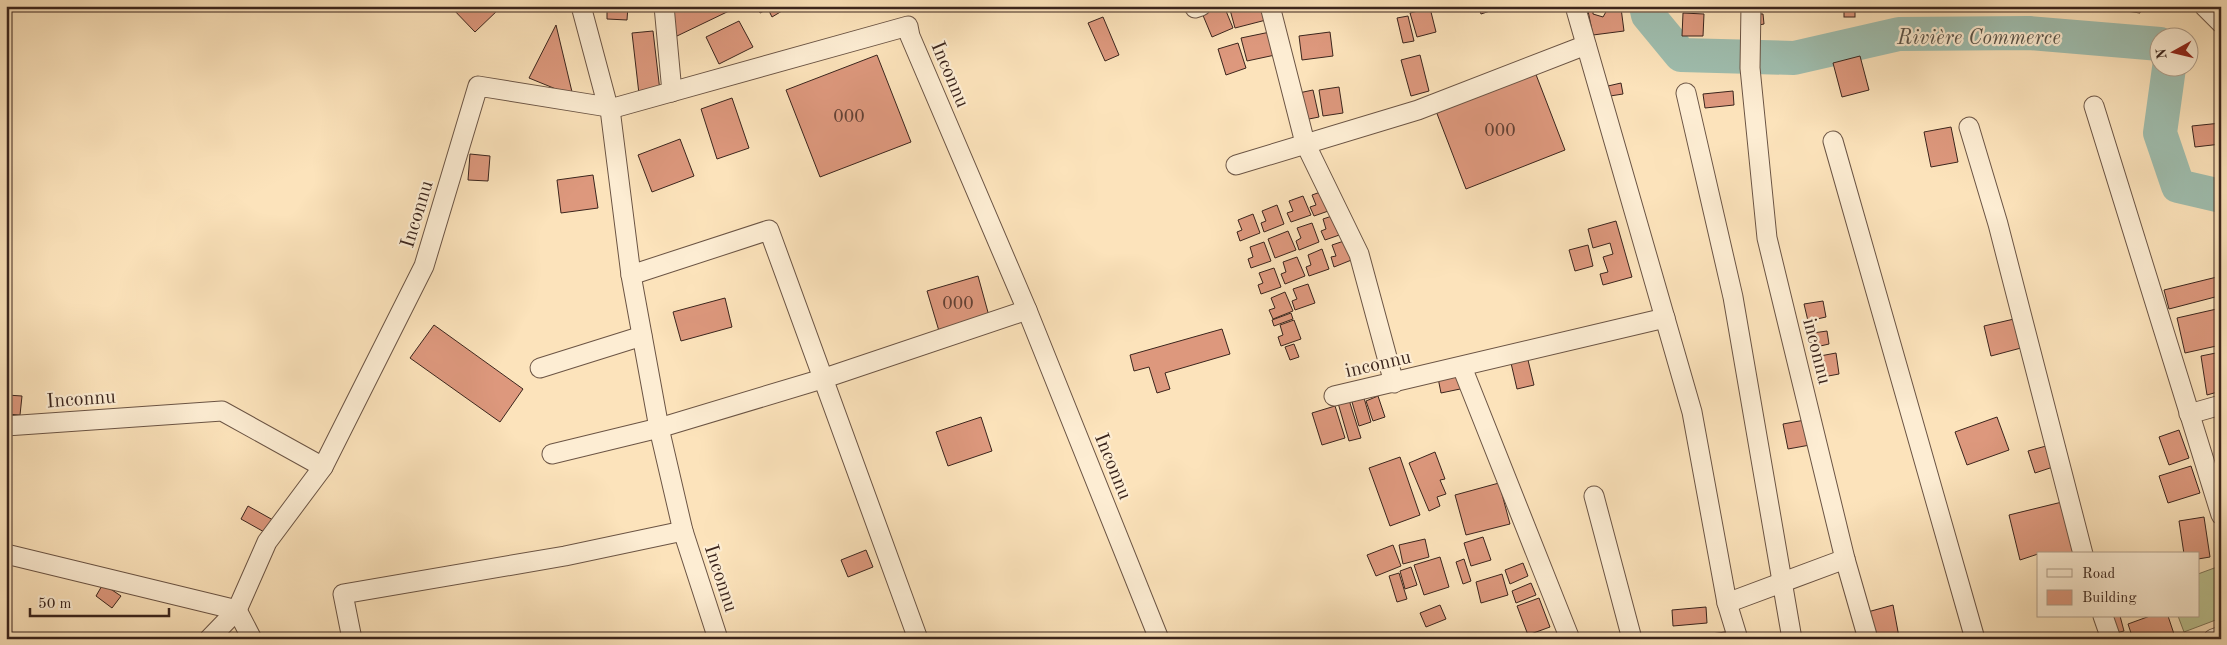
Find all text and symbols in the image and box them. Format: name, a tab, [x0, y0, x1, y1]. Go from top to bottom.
water label: Rivière Commerce	[1896, 28, 2061, 49]
north arrow	[2150, 28, 2200, 78]
street label: Inconnu	[926, 39, 972, 111]
text: N	[2154, 47, 2170, 60]
house number: 000	[833, 108, 865, 126]
house number: 000	[1484, 122, 1516, 140]
street label: Inconnu	[398, 178, 438, 251]
house number: 000	[942, 295, 974, 313]
street label: inconnu	[1798, 316, 1834, 387]
street label: inconnu	[1343, 348, 1414, 382]
street label: Inconnu	[46, 388, 117, 412]
street label: Inconnu	[1090, 431, 1135, 503]
street label: Inconnu	[700, 542, 740, 615]
legend	[2037, 552, 2200, 618]
text: Road	[2082, 567, 2116, 582]
scale bar	[30, 585, 169, 617]
text: Building	[2082, 591, 2137, 606]
text: 50 m	[38, 597, 72, 612]

